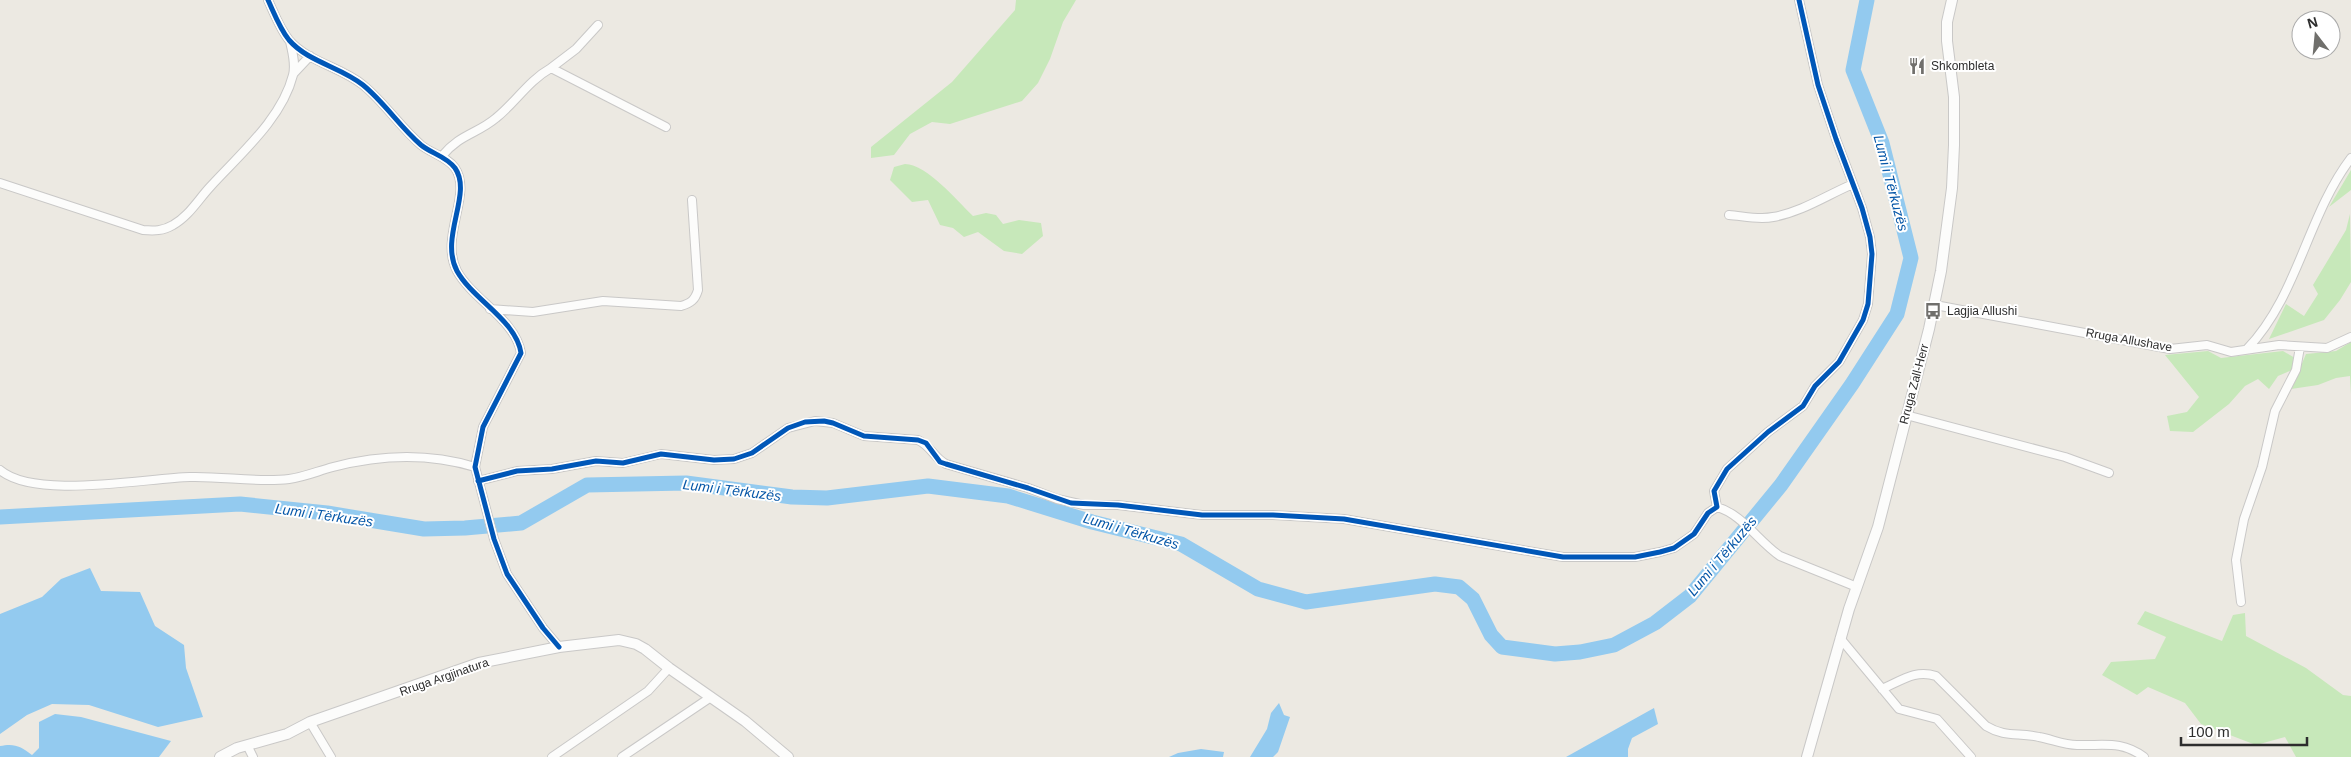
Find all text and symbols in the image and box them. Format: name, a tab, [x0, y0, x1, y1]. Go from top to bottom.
north arrow	[2291, 10, 2341, 60]
text: N	[2305, 13, 2319, 32]
restaurant icon: Shkombleta	[1907, 56, 1927, 76]
place label: Shkombleta	[1931, 59, 1995, 73]
water label: Lumi i Tërkuzës	[1870, 133, 1912, 233]
bus stop icon: Lagjia Allushi	[1923, 301, 1943, 321]
place label: Lagjia Allushi	[1947, 304, 2017, 318]
street label: Rruga Allushave	[2085, 326, 2174, 355]
street label: Rruga Zall-Herr	[1897, 342, 1931, 426]
water label: Lumi i Tërkuzës	[682, 476, 782, 504]
water label: Lumi i Tërkuzës	[274, 500, 374, 530]
water label: Lumi i Tërkuzës	[1081, 510, 1181, 552]
water label: Lumi i Tërkuzës	[1684, 513, 1760, 599]
street label: Rruga Argjinatura	[398, 655, 491, 699]
scale bar	[2181, 714, 2307, 746]
text: 100 m	[2188, 723, 2230, 740]

